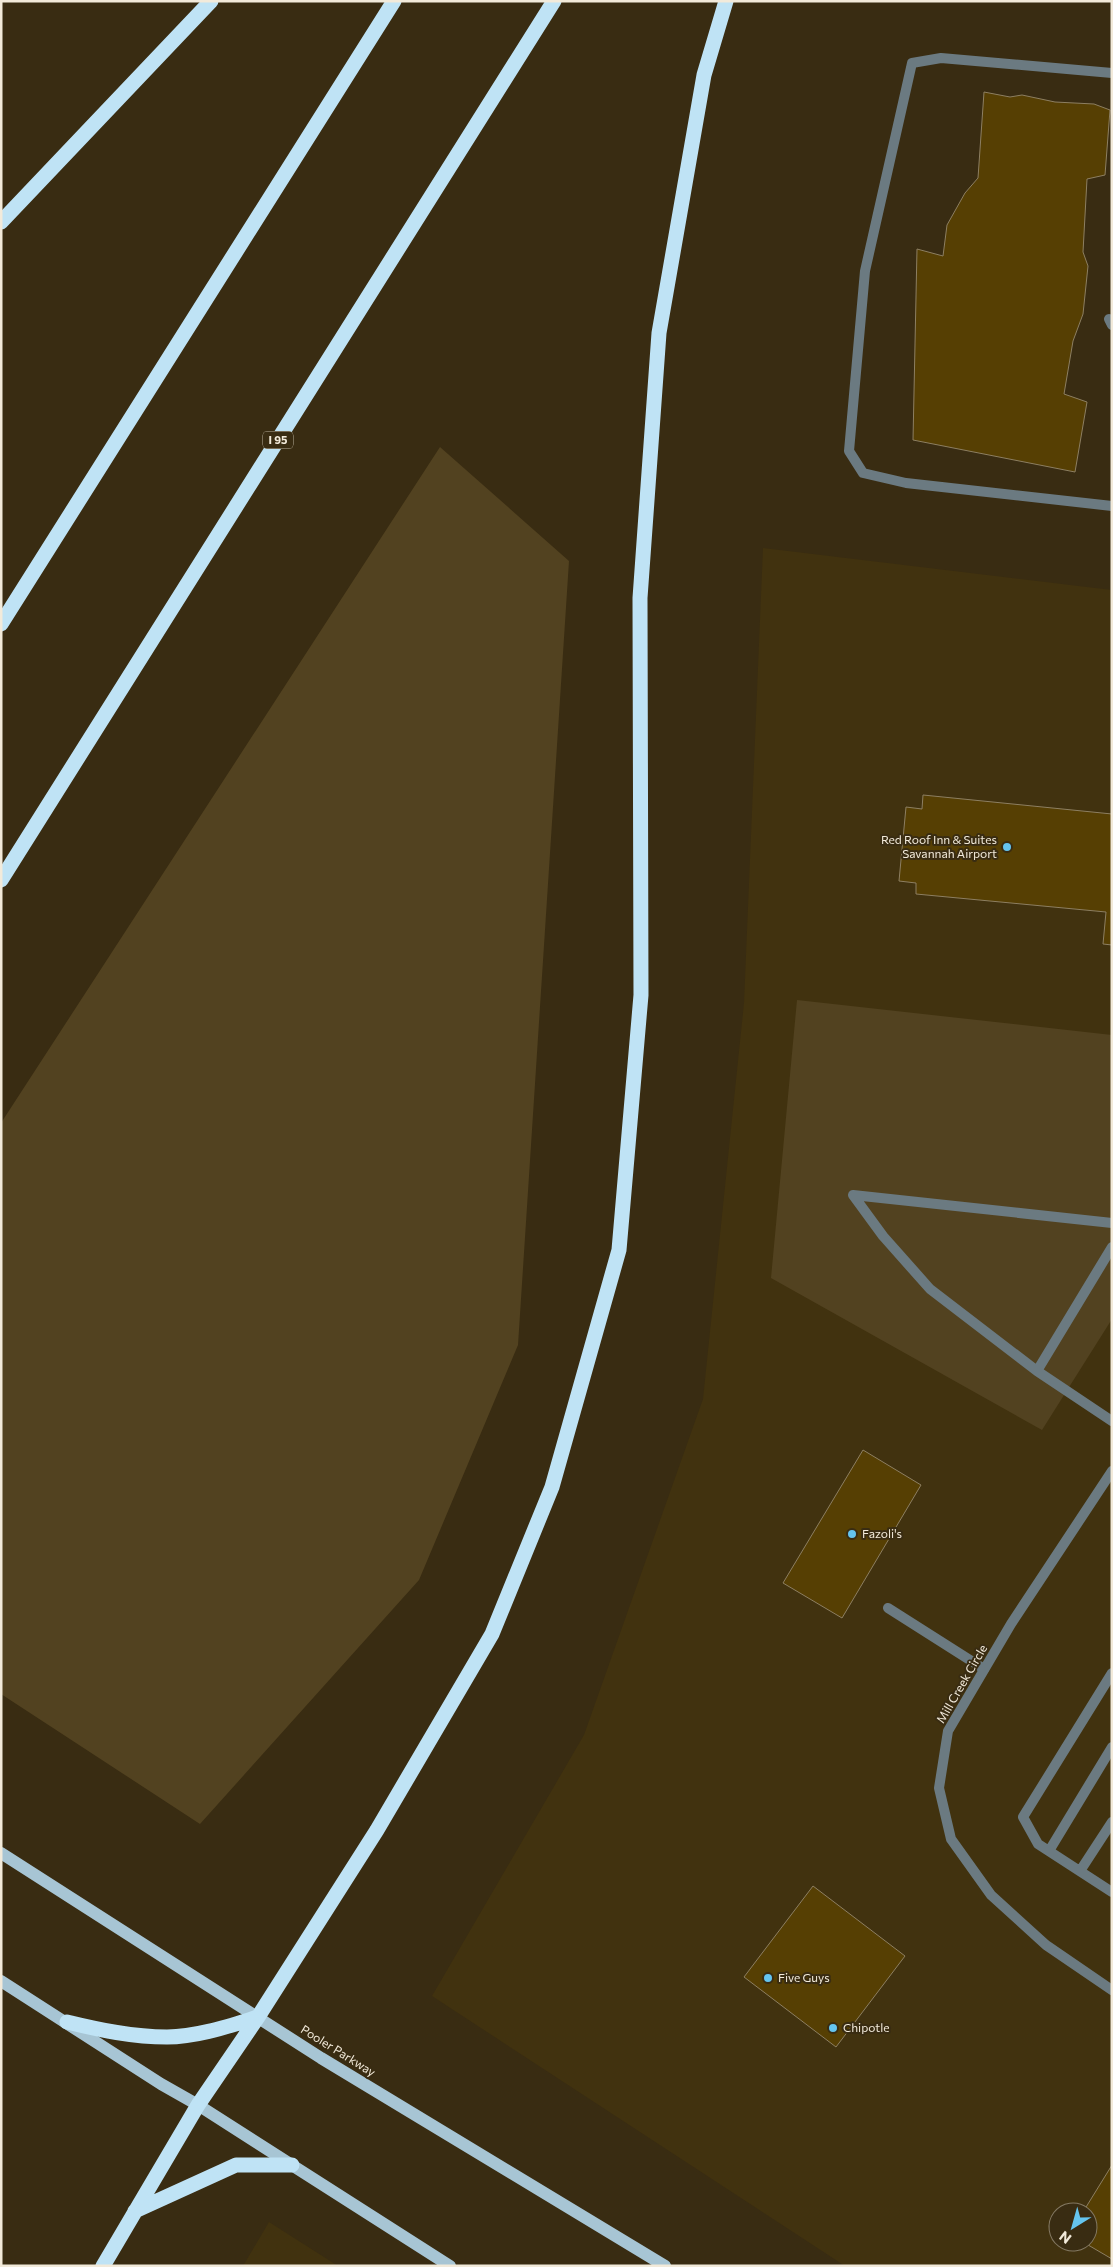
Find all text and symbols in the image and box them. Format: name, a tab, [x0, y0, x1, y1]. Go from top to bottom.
road number: I 95	[263, 432, 293, 448]
place label: Red Roof Inn & Suites Savannah Airport	[881, 832, 997, 860]
marker: Red Roof Inn & Suites Savannah Airport	[1001, 841, 1013, 853]
place label: Fazoli's	[862, 1526, 902, 1540]
marker: Fazoli's	[846, 1528, 858, 1540]
street label: Mill Creek Circle	[933, 1642, 989, 1725]
place label: Five Guys	[778, 1970, 830, 1984]
marker: Five Guys	[762, 1972, 774, 1984]
place label: Chipotle	[843, 2020, 890, 2034]
street label: Pooler Parkway	[299, 2022, 378, 2079]
marker: Chipotle	[827, 2022, 839, 2034]
north arrow	[1048, 2202, 1098, 2252]
text: N	[1056, 2228, 1074, 2248]

